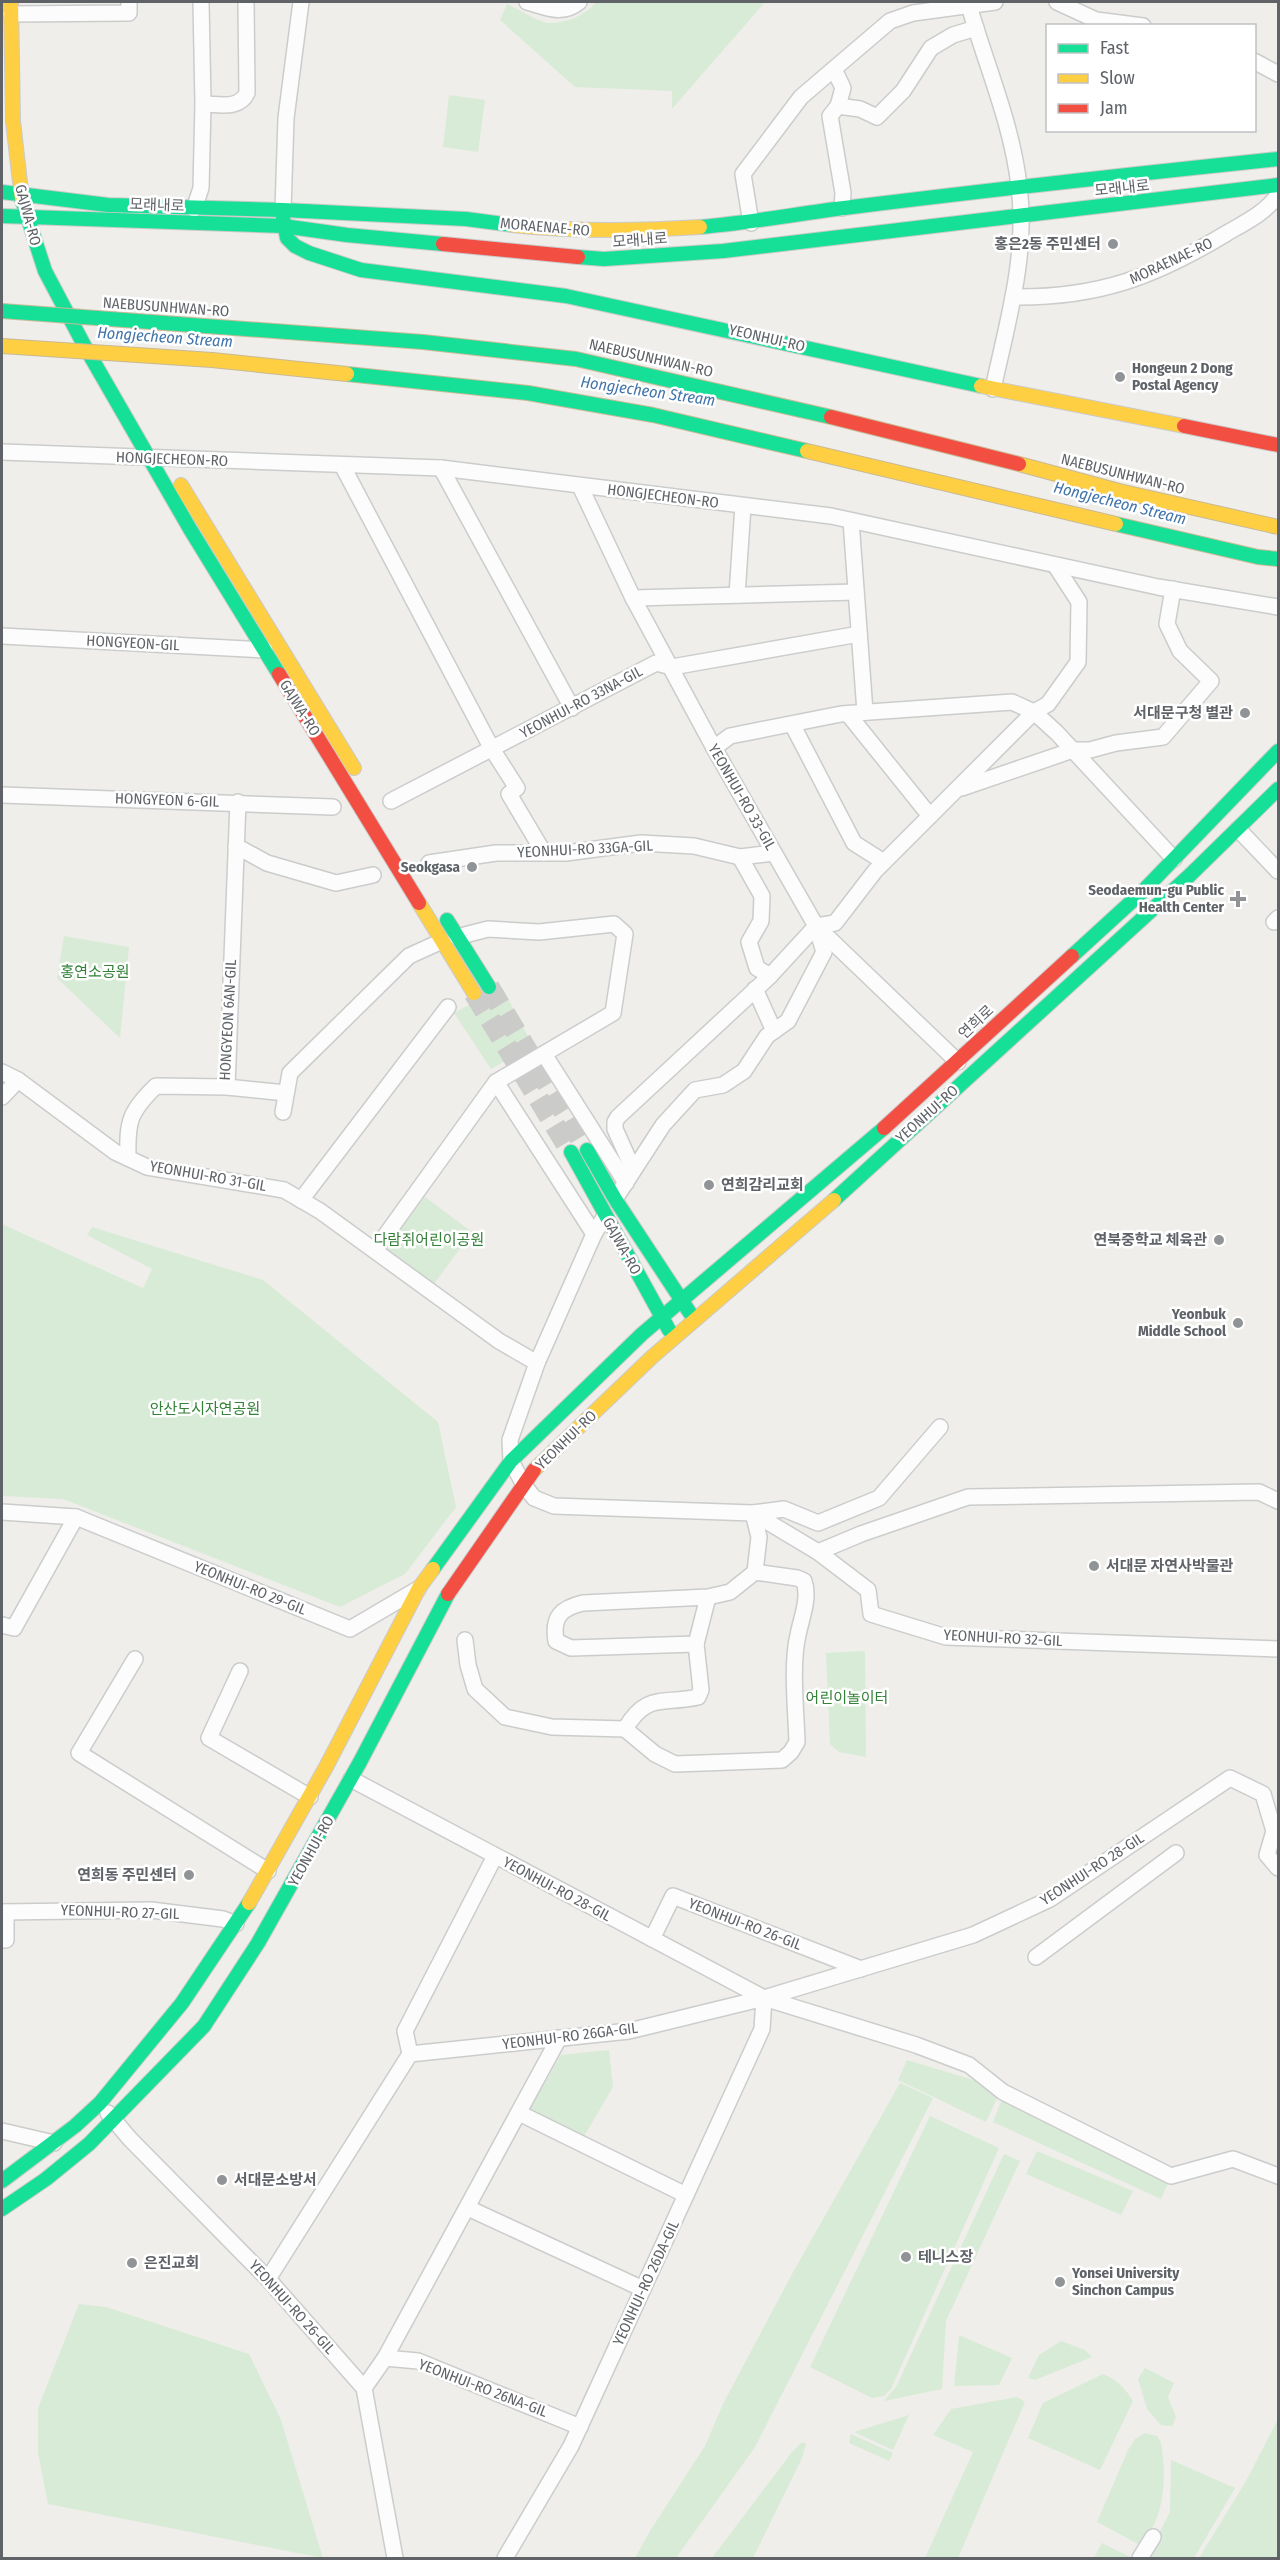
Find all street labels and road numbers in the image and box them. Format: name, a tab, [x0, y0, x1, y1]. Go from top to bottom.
street label: 모래내로	[1094, 176, 1150, 200]
street label: GAJWA-RO	[11, 182, 45, 248]
street label: 모래내로	[129, 195, 185, 215]
street label: MORAENAE-RO	[500, 214, 590, 240]
street label: 모래내로	[612, 229, 668, 251]
street label: MORAENAE-RO	[1127, 234, 1215, 288]
street label: NAEBUSUNHWAN-RO	[102, 294, 230, 320]
street label: YEONHUI-RO	[727, 320, 807, 356]
street label: NAEBUSUNHWAN-RO	[587, 335, 715, 381]
street label: HONGJECHEON-RO	[116, 448, 228, 470]
street label: NAEBUSUNHWAN-RO	[1059, 450, 1187, 498]
street label: HONGJECHEON-RO	[606, 480, 720, 512]
street label: HONGYEON-GIL	[86, 632, 180, 654]
street label: YEONHUI-RO 33NA-GIL	[517, 662, 646, 742]
street label: GAJWA-RO	[276, 677, 324, 739]
street label: YEONHUI-RO 33-GIL	[704, 741, 780, 854]
street label: HONGYEON 6-GIL	[115, 789, 220, 811]
street label: YEONHUI-RO 33GA-GIL	[517, 836, 654, 862]
street label: HONGYEON 6AN-GIL	[216, 959, 240, 1081]
street label: 연희로	[955, 1001, 997, 1043]
street label: YEONHUI-RO	[892, 1081, 962, 1147]
street label: YEONHUI-RO 31-GIL	[148, 1157, 268, 1195]
street label: GAJWA-RO	[599, 1214, 645, 1278]
street label: YEONHUI-RO	[532, 1407, 600, 1473]
street label: YEONHUI-RO 29-GIL	[191, 1557, 309, 1619]
street label: YEONHUI-RO 32-GIL	[943, 1626, 1063, 1650]
street label: YEONHUI-RO	[284, 1813, 338, 1889]
street label: YEONHUI-RO 28-GIL	[1037, 1829, 1148, 1909]
street label: YEONHUI-RO 28-GIL	[500, 1853, 615, 1925]
street label: YEONHUI-RO 26-GIL	[686, 1894, 805, 1954]
street label: YEONHUI-RO 27-GIL	[60, 1901, 180, 1923]
street label: YEONHUI-RO 26GA-GIL	[501, 2019, 639, 2053]
street label: YEONHUI-RO 26DA-GIL	[609, 2217, 683, 2349]
street label: YEONHUI-RO 26-GIL	[245, 2256, 339, 2358]
street label: YEONHUI-RO 26NA-GIL	[416, 2355, 550, 2421]

